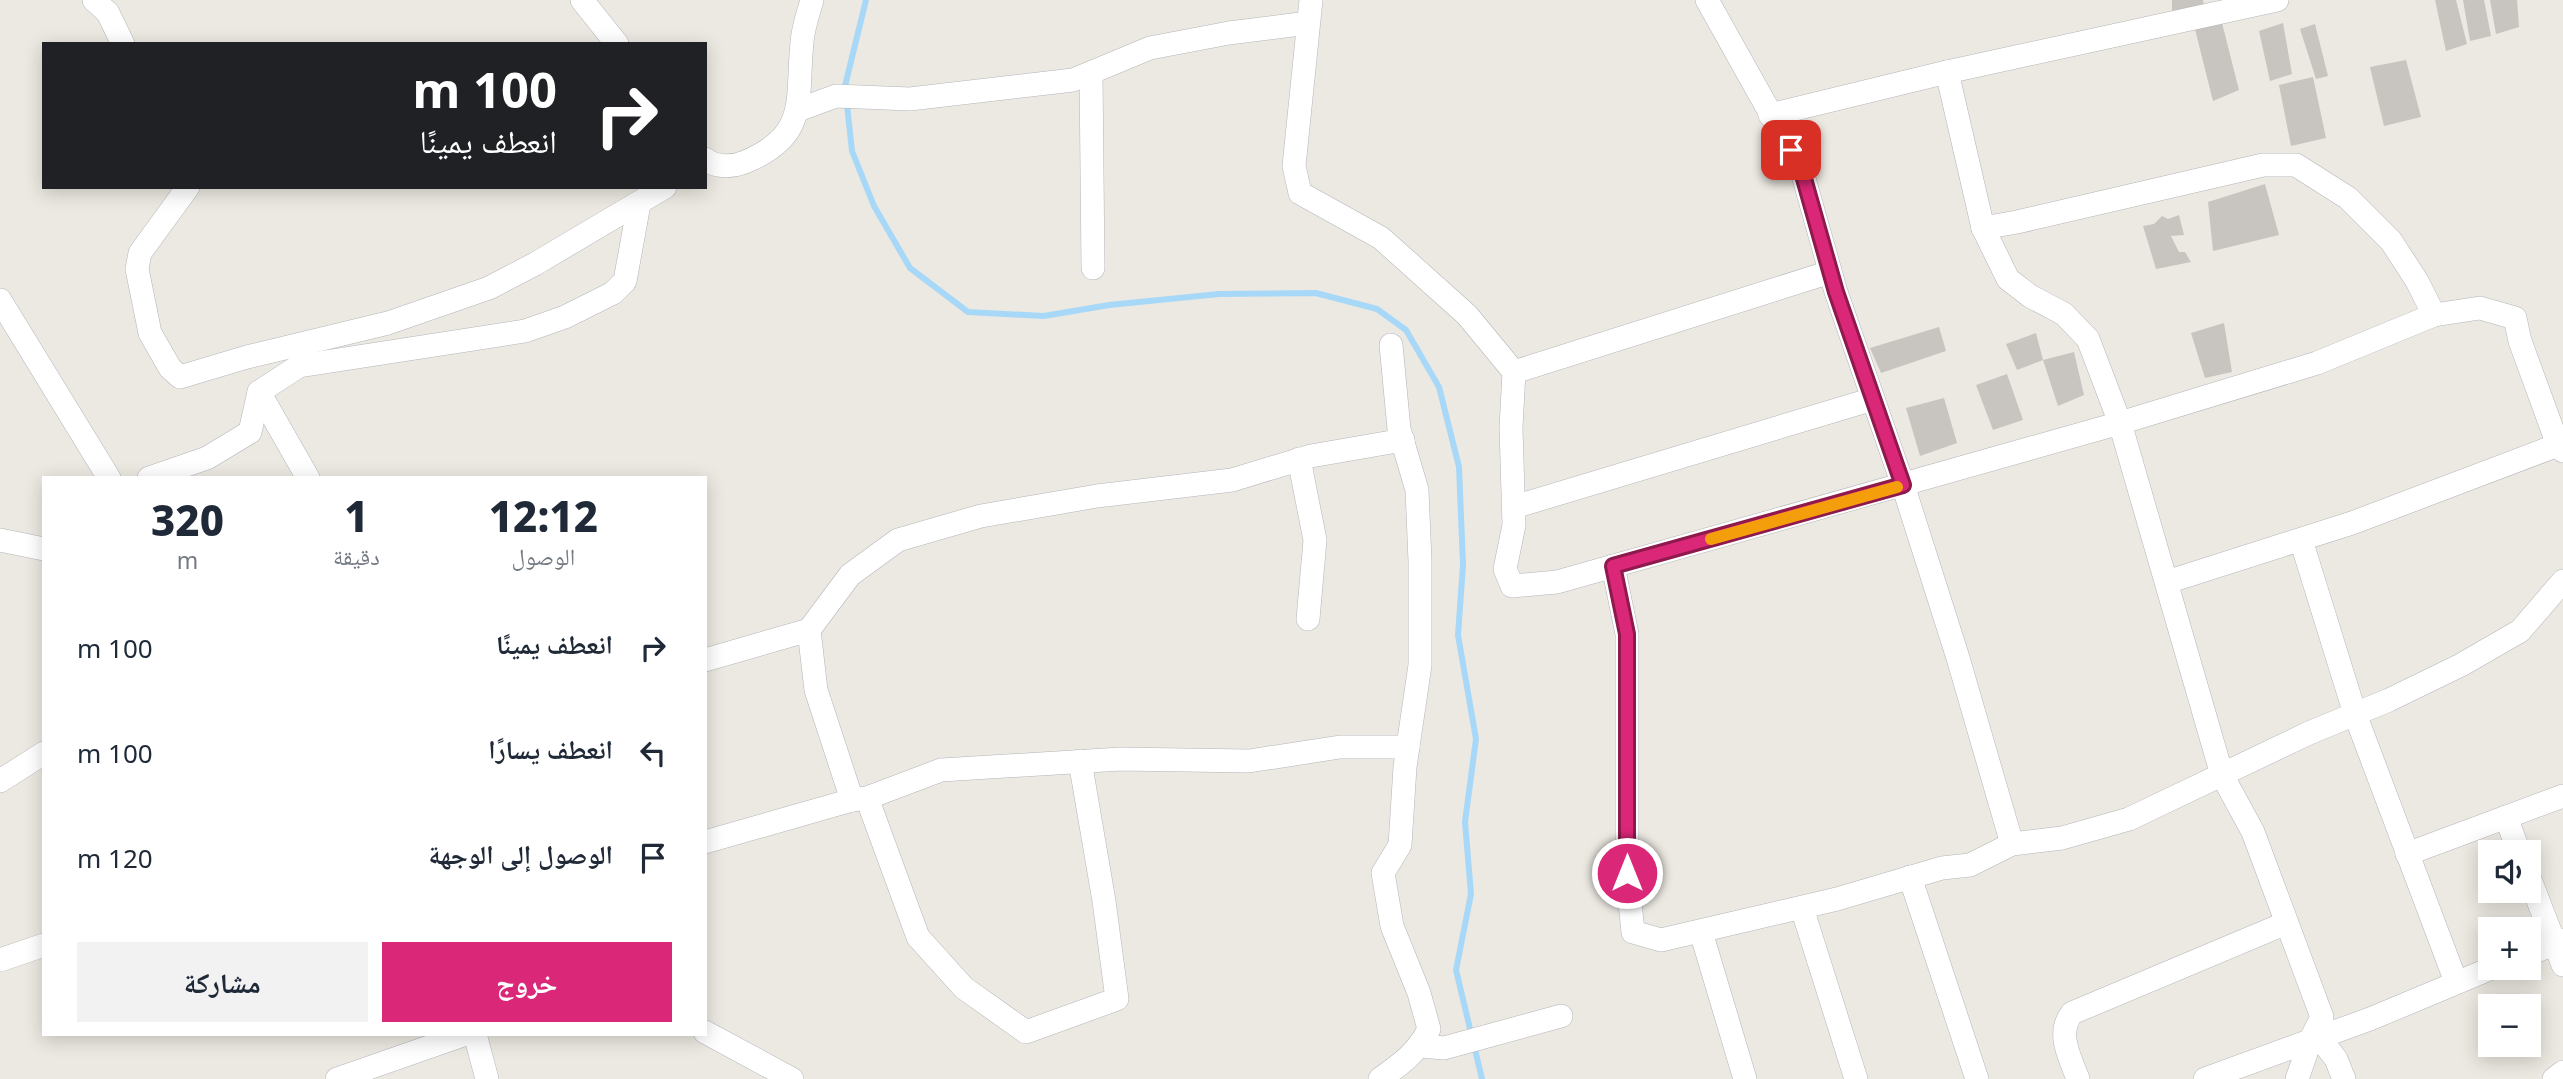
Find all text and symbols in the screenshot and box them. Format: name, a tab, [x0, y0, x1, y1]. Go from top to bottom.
text: 100 m	[412, 56, 557, 122]
icon: right	[581, 70, 672, 161]
text: انعطف يمينًا	[420, 119, 557, 162]
pin	[1761, 120, 1821, 180]
icon: arrive	[1772, 131, 1810, 169]
text: 1	[344, 487, 369, 544]
text: 12:12	[489, 487, 598, 544]
text: 320	[151, 491, 224, 548]
text: دقيقة	[333, 540, 380, 572]
text: الوصول	[512, 540, 575, 572]
text: m	[177, 544, 198, 576]
text: انعطف يمينًا	[496, 626, 613, 662]
icon: right	[634, 629, 672, 667]
text: 100 m	[77, 630, 153, 666]
text: انعطف يسارًا	[488, 731, 613, 767]
icon: left	[634, 734, 672, 772]
text: 100 m	[77, 735, 153, 771]
text: الوصول إلى الوجهة	[429, 836, 613, 872]
position arrow	[1590, 836, 1664, 910]
icon: arrive	[634, 839, 672, 877]
text: 120 m	[77, 840, 153, 876]
map controls	[2478, 840, 2541, 1057]
button: sound	[2478, 840, 2541, 903]
button: +	[2478, 917, 2541, 980]
button: مشاركة	[77, 942, 368, 1022]
button: خروج	[382, 942, 672, 1022]
button: −	[2478, 994, 2541, 1057]

